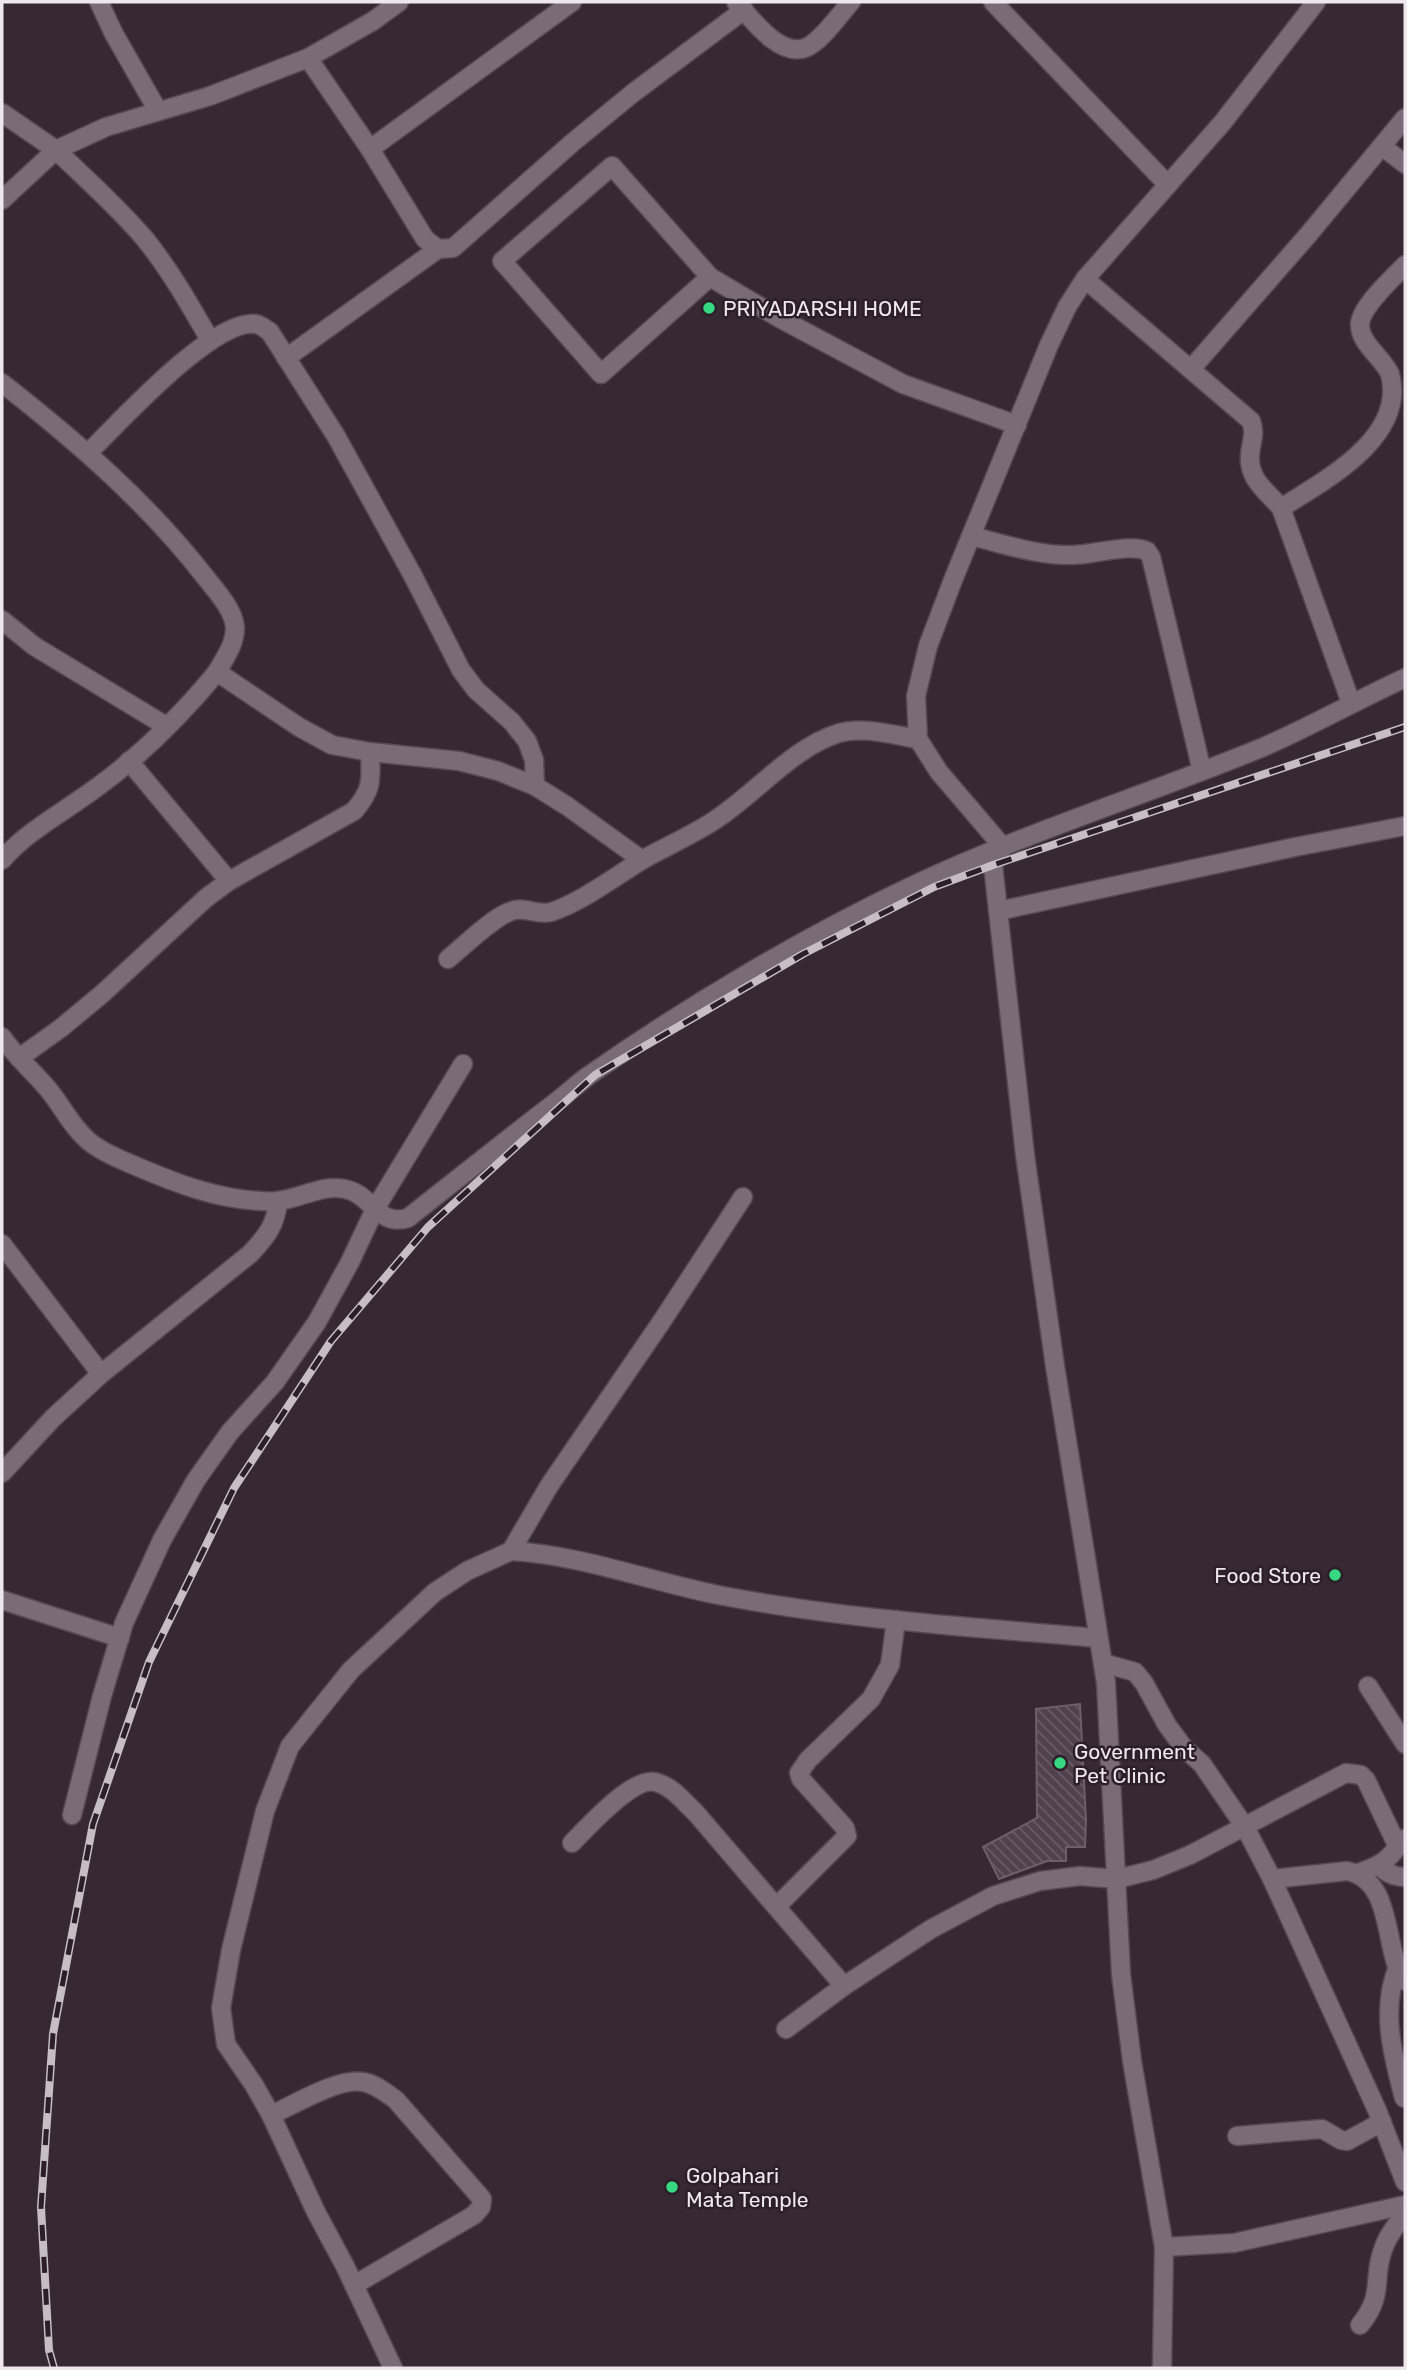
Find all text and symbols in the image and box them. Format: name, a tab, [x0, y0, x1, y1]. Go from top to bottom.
place label: PRIYADARSHI HOME	[723, 296, 922, 321]
marker: PRIYADARSHI HOME	[701, 300, 717, 316]
place label: Food Store	[1214, 1563, 1321, 1588]
marker: Food Store	[1327, 1567, 1343, 1583]
place label: Government Pet Clinic	[1074, 1739, 1195, 1788]
marker: Government Pet Clinic	[1052, 1755, 1068, 1771]
place label: Golpahari Mata Temple	[686, 2163, 809, 2212]
marker: Golpahari Mata Temple	[664, 2179, 680, 2195]

